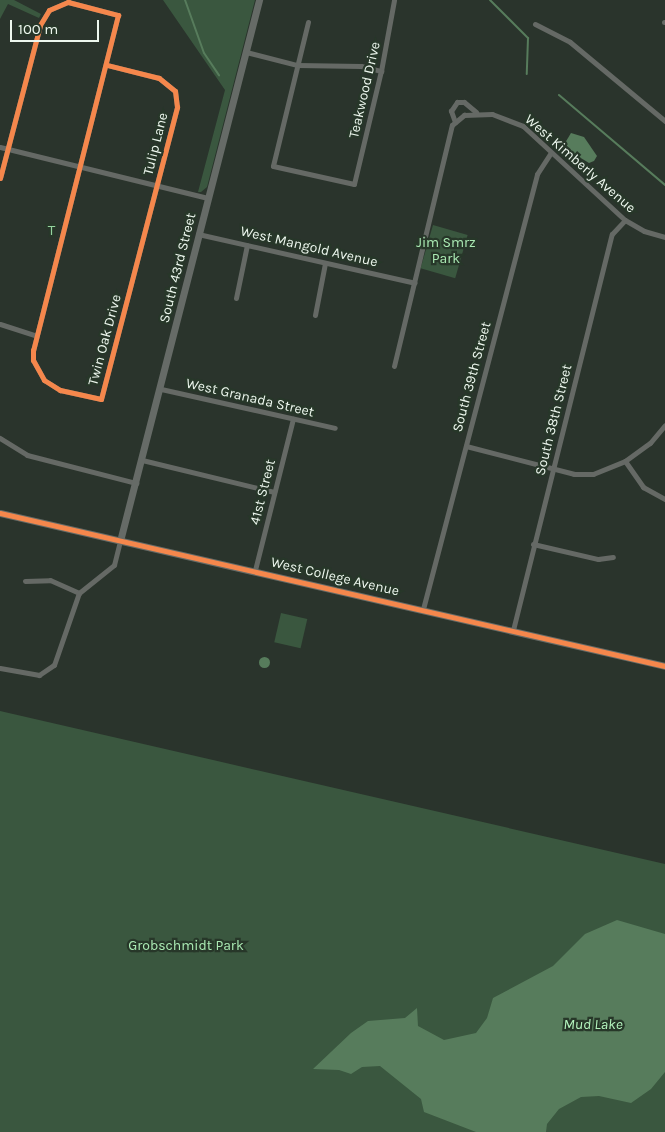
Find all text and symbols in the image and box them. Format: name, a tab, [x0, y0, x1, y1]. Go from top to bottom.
scale bar	[12, 10, 101, 42]
text: 100 m	[18, 20, 58, 38]
street label: Teakwood Drive	[346, 40, 384, 140]
street label: Tulip Lane	[140, 111, 172, 177]
street label: West Kimberly Avenue	[521, 111, 639, 217]
street label: South 43rd Street	[156, 211, 200, 325]
district label: T	[48, 222, 56, 240]
street label: West Mangold Avenue	[239, 223, 379, 271]
park label: Jim Smrz Park	[416, 235, 476, 268]
street label: Twin Oak Drive	[85, 293, 125, 387]
street label: South 39th Street	[449, 320, 495, 434]
street label: South 38th Street	[532, 363, 576, 477]
street label: West Granada Street	[184, 375, 316, 421]
street label: 41st Street	[247, 458, 279, 526]
street label: West College Avenue	[269, 554, 401, 600]
park label: Grobschmidt Park	[128, 938, 244, 954]
water label: Mud Lake	[563, 1016, 623, 1034]

